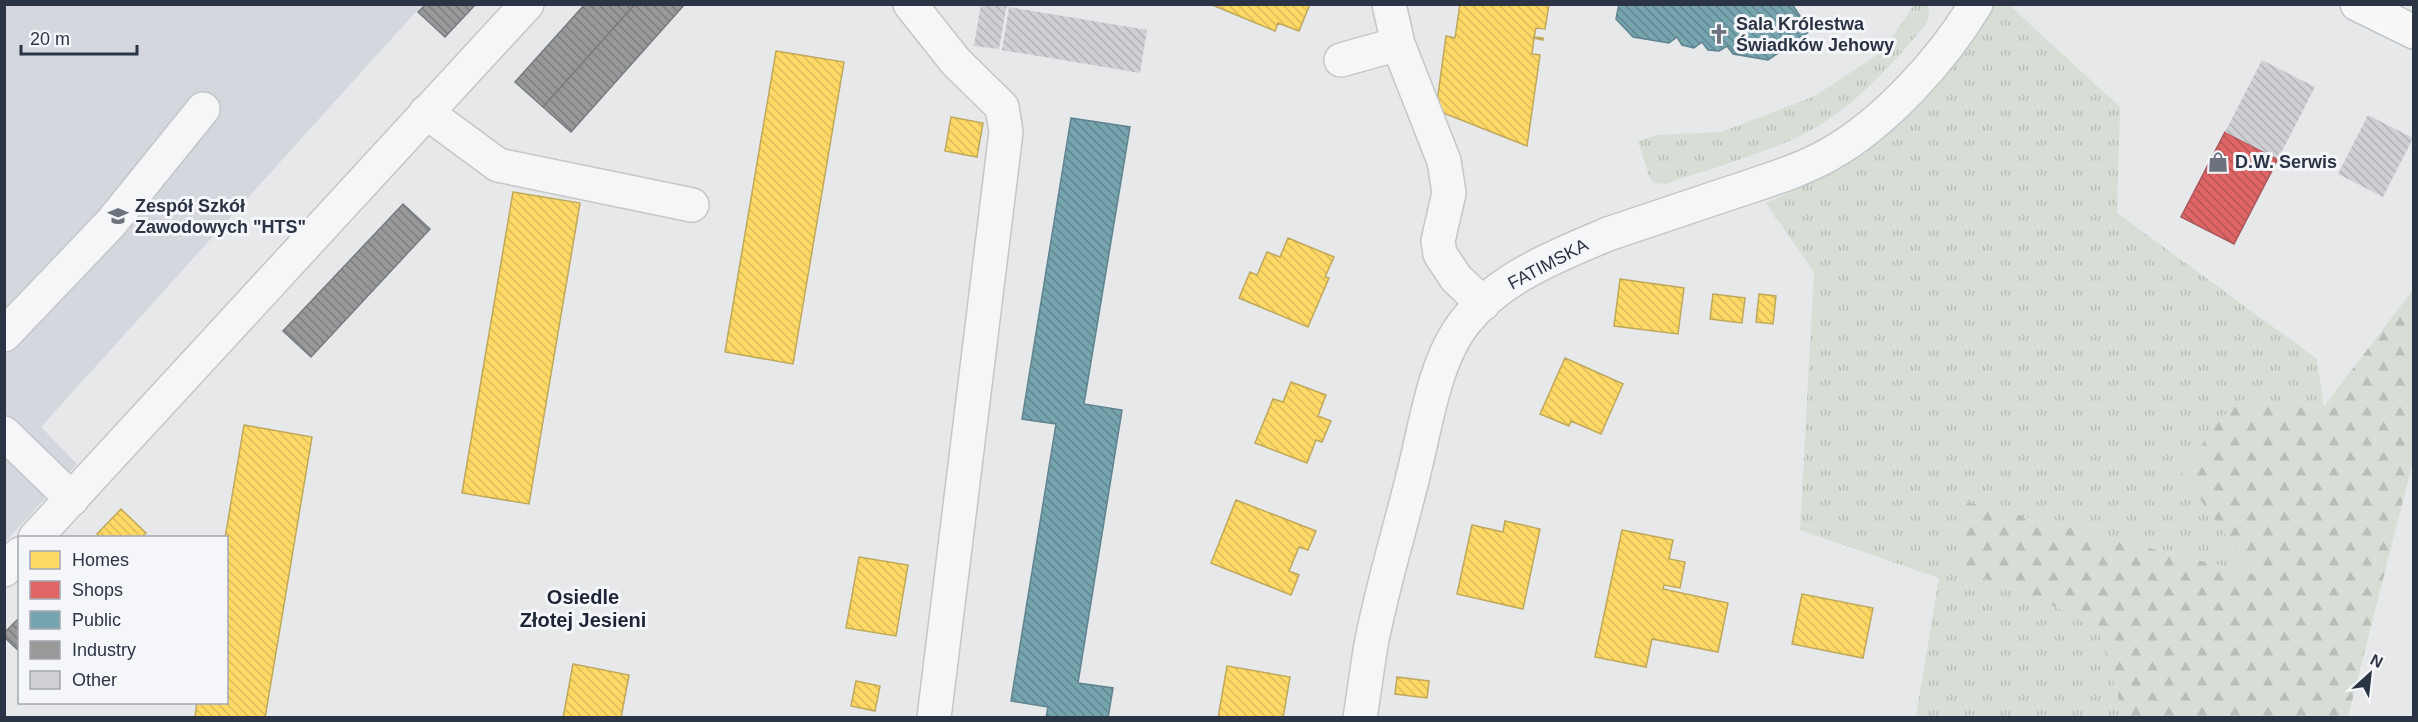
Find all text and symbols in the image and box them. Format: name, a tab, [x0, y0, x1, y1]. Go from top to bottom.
place label: Sala Królestwa Świadków Jehowy	[1736, 14, 1894, 55]
scale bar	[21, 18, 136, 56]
church icon: Sala Królestwa Świadków Jehowy	[1707, 22, 1731, 46]
text: 20 m	[30, 29, 70, 49]
shop icon: D.W. Serwis	[2206, 150, 2230, 174]
place label: D.W. Serwis	[2235, 152, 2337, 172]
place label: Zespół Szkół Zawodowych "HTS"	[135, 196, 306, 237]
school or university icon: Zespół Szkół Zawodowych "HTS"	[106, 204, 130, 228]
street label: FATIMSKA	[1505, 235, 1591, 293]
legend	[18, 536, 228, 704]
text: Homes	[72, 550, 129, 570]
text: Shops	[72, 580, 123, 600]
district label: Osiedle Złotej Jesieni	[520, 586, 646, 631]
text: Public	[72, 610, 121, 630]
text: Industry	[72, 640, 136, 660]
north arrow	[2340, 644, 2400, 704]
text: N	[2368, 651, 2386, 671]
text: Other	[72, 670, 117, 690]

